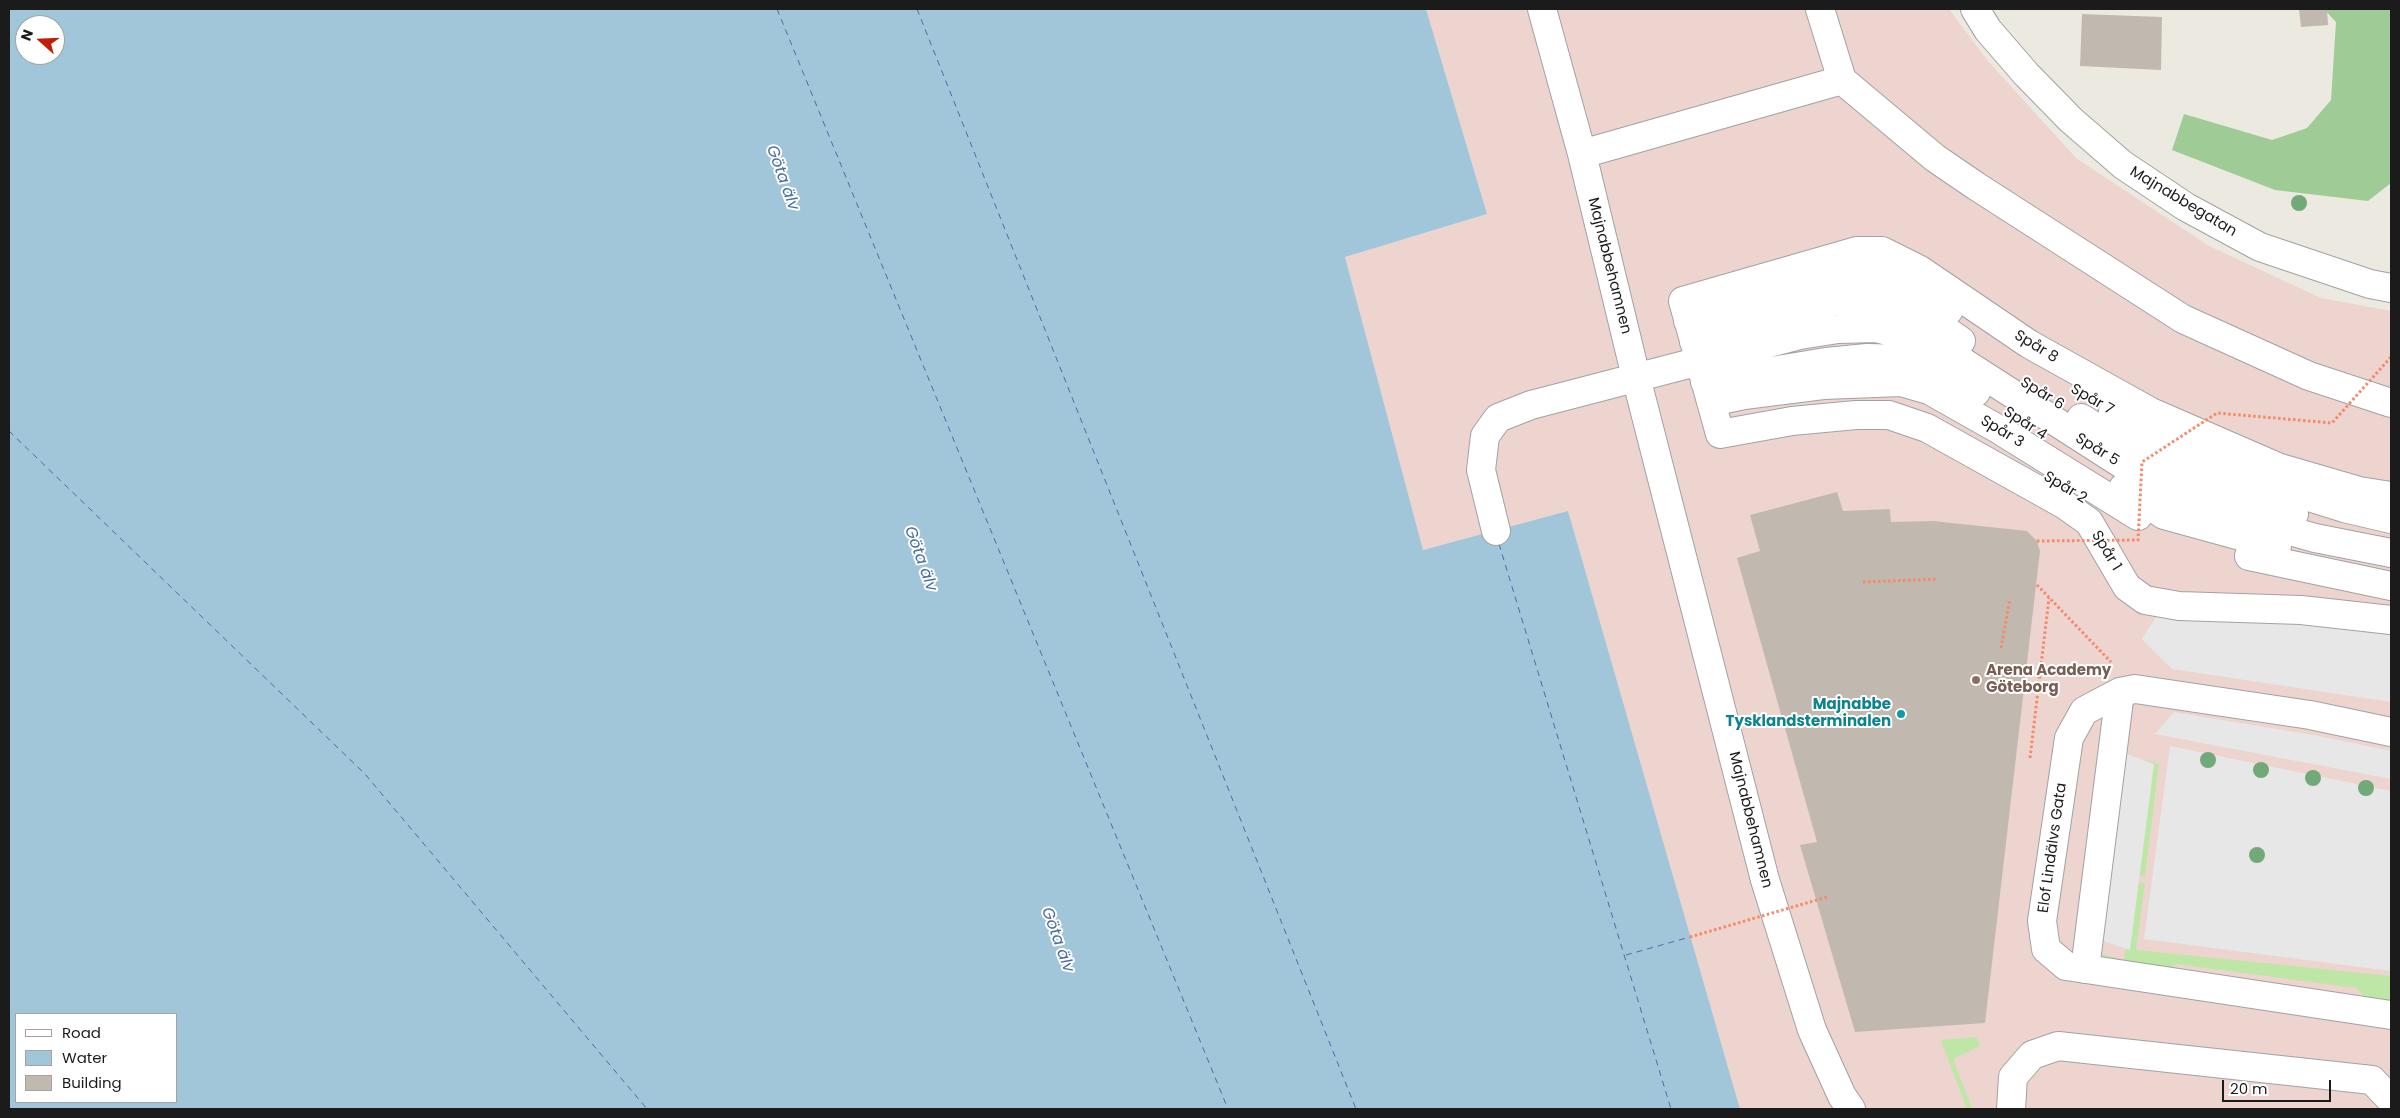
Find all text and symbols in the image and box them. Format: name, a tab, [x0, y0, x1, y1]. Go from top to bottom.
north arrow	[15, 15, 65, 65]
text: N	[16, 27, 38, 44]
water label: Göta älv	[761, 143, 803, 213]
street label: Majnabbegatan	[2126, 163, 2240, 241]
street label: Majnabbehamnen	[1583, 196, 1635, 336]
street label: Spår 8	[2011, 327, 2061, 367]
street label: Spår 6	[2017, 374, 2067, 414]
street label: Spår 7	[2067, 380, 2117, 420]
street label: Spår 4	[2000, 403, 2050, 445]
street label: Spår 3	[1977, 412, 2027, 452]
street label: Spår 5	[2072, 430, 2122, 470]
street label: Spår 2	[2040, 468, 2090, 508]
water label: Göta älv	[899, 524, 941, 594]
street label: Spår 1	[2087, 528, 2125, 574]
place label: Arena Academy Göteborg	[1986, 662, 2111, 697]
marker: Arena Academy Göteborg	[1970, 674, 1982, 686]
place label: Majnabbe Tysklandsterminalen	[1726, 696, 1891, 731]
marker: Majnabbe Tysklandsterminalen	[1895, 708, 1907, 720]
street label: Majnabbehamnen	[1724, 750, 1776, 890]
street label: Elof Lindälvs Gata	[2035, 782, 2071, 914]
water label: Göta älv	[1036, 905, 1078, 975]
legend	[15, 1013, 178, 1103]
text: Road	[62, 1022, 101, 1043]
text: Water	[62, 1047, 107, 1068]
scale bar	[2225, 1070, 2334, 1102]
text: Building	[62, 1072, 122, 1093]
text: 20 m	[2230, 1078, 2268, 1099]

